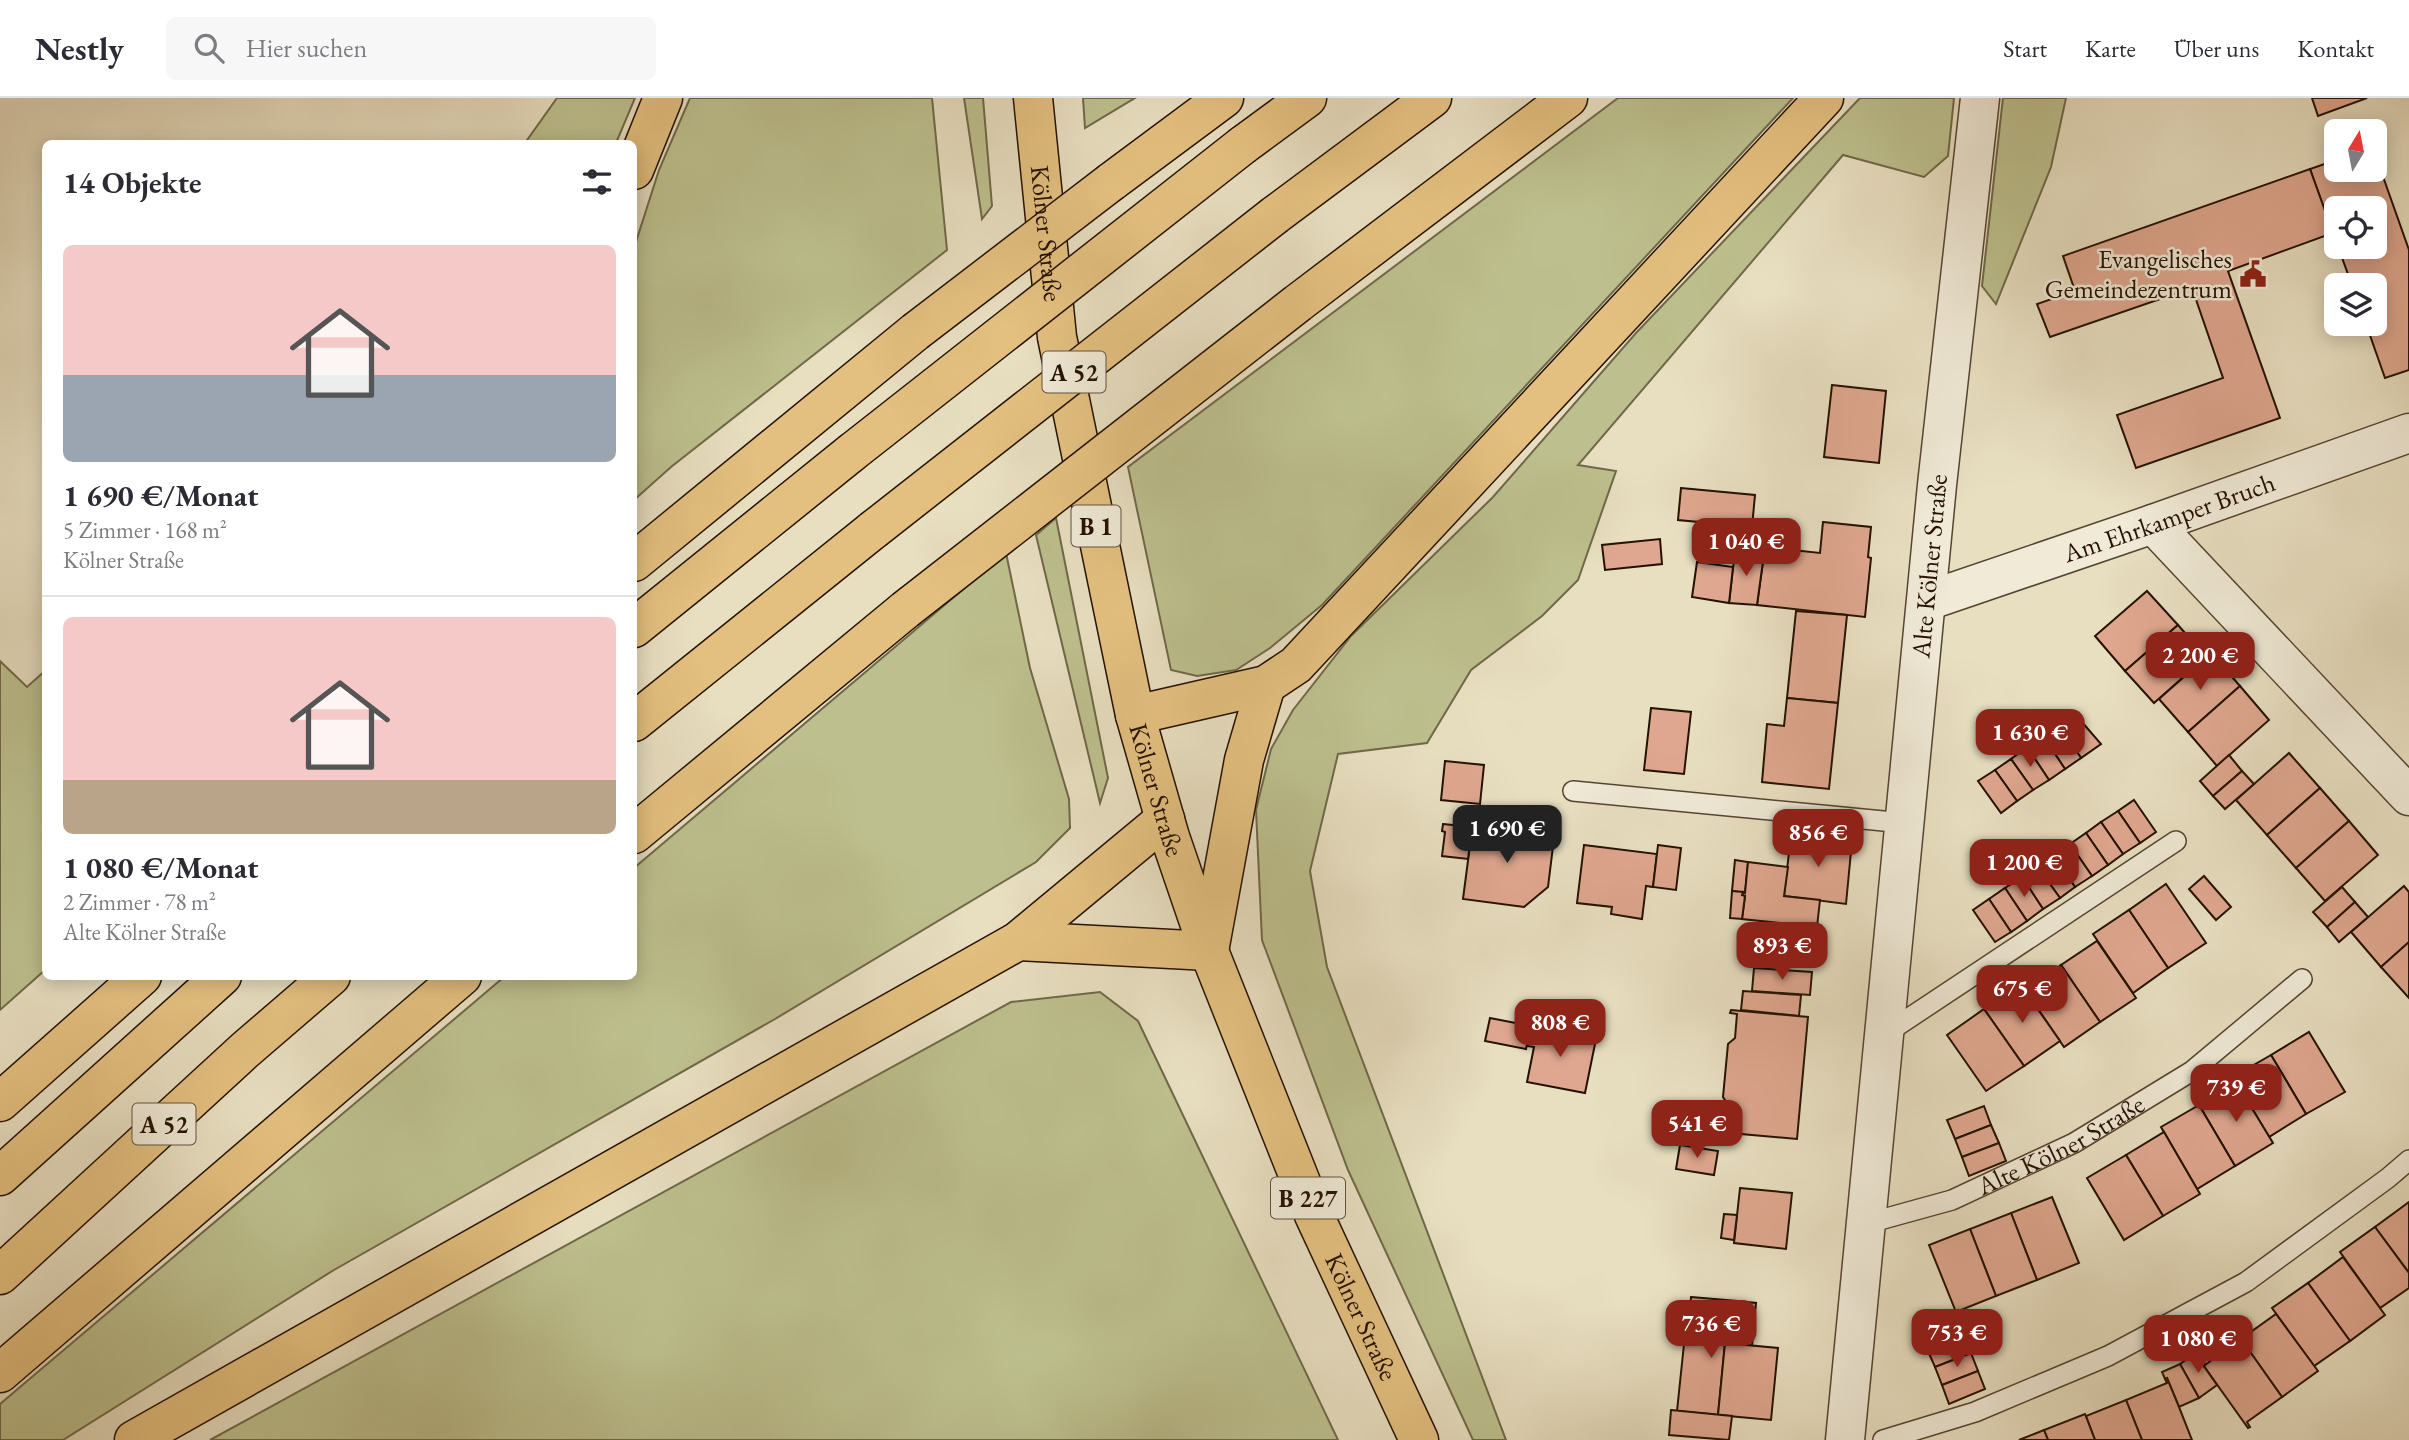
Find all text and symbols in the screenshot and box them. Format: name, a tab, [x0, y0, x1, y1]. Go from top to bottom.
search box	[166, 17, 656, 80]
text: Nestly	[35, 27, 124, 70]
icon: search	[190, 29, 228, 67]
text: Hier suchen	[246, 31, 367, 65]
text: Start	[2003, 33, 2047, 64]
text: Karte	[2085, 33, 2136, 64]
text: Über uns	[2174, 33, 2259, 64]
text: Kontakt	[2297, 33, 2374, 64]
north arrow	[2324, 119, 2387, 182]
map controls	[2324, 119, 2387, 336]
text: 14 Objekte	[63, 163, 202, 202]
icon: filters	[578, 163, 616, 201]
street label: Kölner Straße	[1023, 164, 1070, 303]
button: locate	[2324, 196, 2387, 259]
place label: Evangelisches Gemeindezentrum	[2045, 242, 2232, 306]
public building icon: Evangelisches Gemeindezentrum	[2238, 259, 2268, 289]
button: layers	[2324, 273, 2387, 336]
icon: home	[277, 290, 403, 416]
road number: A 52	[1042, 352, 1106, 393]
street label: Am Ehrkamper Bruch	[2058, 465, 2280, 571]
street label: Alte Kölner Straße	[1903, 472, 1955, 661]
text: 1 690 €/Monat	[63, 476, 258, 515]
road number: B 1	[1072, 506, 1120, 546]
text: 5 Zimmer · 168 m²	[63, 515, 227, 545]
pin: 1 040 €	[1681, 518, 1811, 578]
text: 1 040 €	[1708, 526, 1784, 556]
text: Kölner Straße	[63, 545, 184, 575]
pin: 2 200 €	[2135, 632, 2265, 692]
text: 2 200 €	[2162, 640, 2238, 670]
icon: home	[277, 662, 403, 788]
pin: 1 630 €	[1965, 710, 2095, 769]
text: 1 630 €	[1992, 717, 2068, 747]
street label: Kölner Straße	[1121, 719, 1192, 861]
pin: 1 690 €	[1442, 806, 1572, 865]
pin: 856 €	[1769, 810, 1867, 869]
text: 1 690 €	[1469, 813, 1545, 843]
text: 856 €	[1789, 817, 1847, 847]
pin: 1 200 €	[1959, 840, 2089, 899]
text: 1 200 €	[1986, 847, 2062, 877]
text: 1 080 €/Monat	[63, 848, 258, 887]
text: 2 Zimmer · 78 m²	[63, 887, 216, 917]
text: Alte Kölner Straße	[63, 917, 226, 947]
pin: 893 €	[1733, 922, 1831, 982]
text: 893 €	[1753, 930, 1811, 960]
pin: 675 €	[1973, 965, 2071, 1025]
text: 675 €	[1993, 973, 2051, 1003]
pin: 808 €	[1511, 1000, 1609, 1059]
text: 808 €	[1531, 1007, 1589, 1037]
pin: 739 €	[2187, 1065, 2285, 1124]
text: 739 €	[2207, 1072, 2265, 1102]
street label: Alte Kölner Straße	[1971, 1087, 2151, 1203]
pin: 541 €	[1648, 1100, 1746, 1160]
road number: A 52	[132, 1104, 196, 1144]
text: 541 €	[1668, 1108, 1726, 1138]
road number: B 227	[1271, 1178, 1345, 1218]
street label: Kölner Straße	[1317, 1248, 1406, 1386]
pin: 736 €	[1662, 1300, 1760, 1360]
text: 736 €	[1682, 1308, 1740, 1338]
pin: 753 €	[1908, 1310, 2006, 1369]
pin: 1 080 €	[2133, 1316, 2263, 1375]
text: 753 €	[1928, 1317, 1986, 1347]
text: 1 080 €	[2160, 1323, 2236, 1353]

